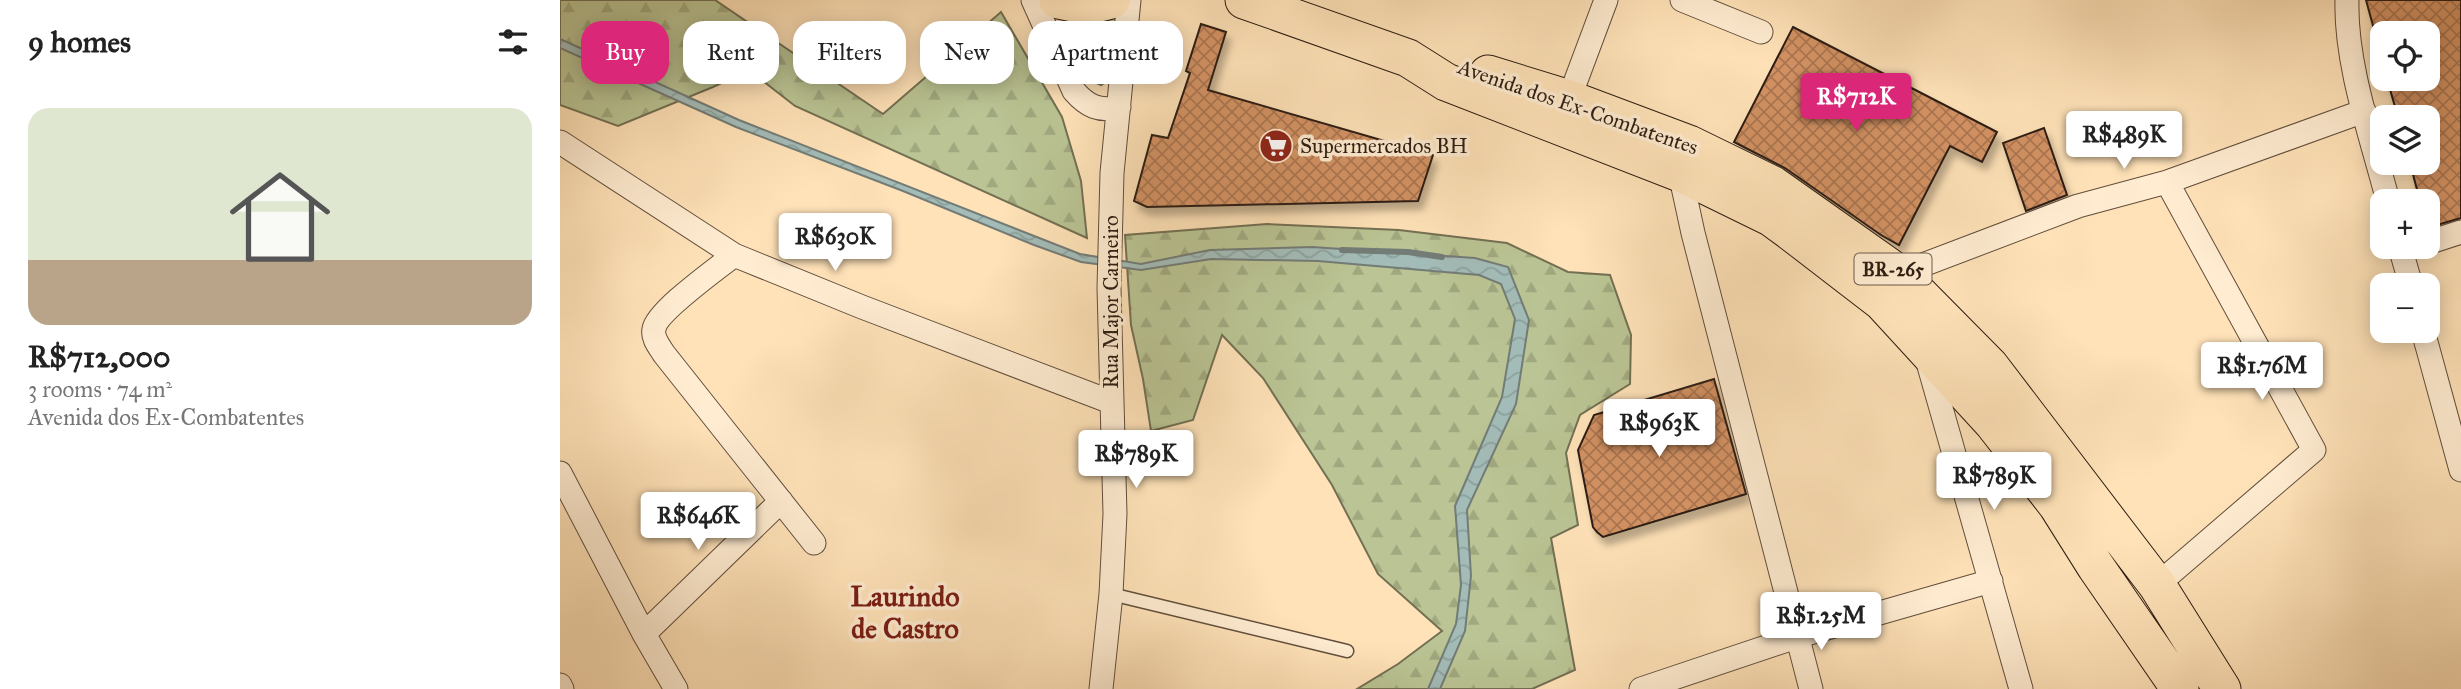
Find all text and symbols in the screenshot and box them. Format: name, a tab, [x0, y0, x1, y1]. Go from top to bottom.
chip: Buy	[581, 21, 669, 84]
chip: Rent	[683, 21, 779, 84]
chip: Filters	[793, 21, 906, 84]
chip: New	[920, 21, 1014, 84]
chip: Apartment	[1028, 21, 1183, 84]
map controls	[2370, 21, 2440, 343]
button: locate	[2370, 21, 2440, 91]
icon: filters	[494, 23, 532, 61]
text: 9 homes	[28, 24, 131, 60]
street label: Avenida dos Ex-Combatentes	[1454, 53, 1701, 160]
pin: R$712K	[1799, 74, 1913, 133]
text: R$712K	[1816, 82, 1896, 110]
button: layers	[2370, 105, 2440, 175]
pin: R$489K	[2067, 111, 2181, 171]
text: R$489K	[2082, 120, 2166, 148]
supermarket icon: Supermercados BH	[1257, 127, 1295, 165]
place label: Supermercados BH	[1300, 133, 1468, 159]
icon: home	[217, 154, 343, 280]
button: +	[2370, 189, 2440, 259]
pin: R$630K	[778, 214, 892, 273]
street label: Rua Major Carneiro	[1098, 215, 1124, 389]
text: R$630K	[795, 222, 875, 250]
road number: BR-265	[1854, 254, 1932, 284]
button: −	[2370, 273, 2440, 343]
text: R$712,000	[28, 339, 171, 375]
pin: R$1.76M	[2197, 342, 2327, 402]
text: R$1.76M	[2217, 351, 2307, 379]
text: 3 rooms · 74 m²	[28, 375, 172, 403]
pin: R$963K	[1602, 400, 1716, 459]
text: Avenida dos Ex-Combatentes	[28, 403, 304, 431]
text: R$963K	[1619, 408, 1699, 436]
pin: R$789K	[1079, 430, 1193, 490]
text: R$789K	[1094, 439, 1178, 467]
pin: R$789K	[1937, 452, 2051, 512]
text: R$789K	[1952, 461, 2036, 489]
pin: R$646K	[641, 492, 755, 552]
text: R$646K	[657, 501, 739, 529]
district label: Laurindo de Castro	[850, 579, 960, 646]
pin: R$1.25M	[1756, 592, 1886, 652]
text: R$1.25M	[1776, 601, 1866, 629]

